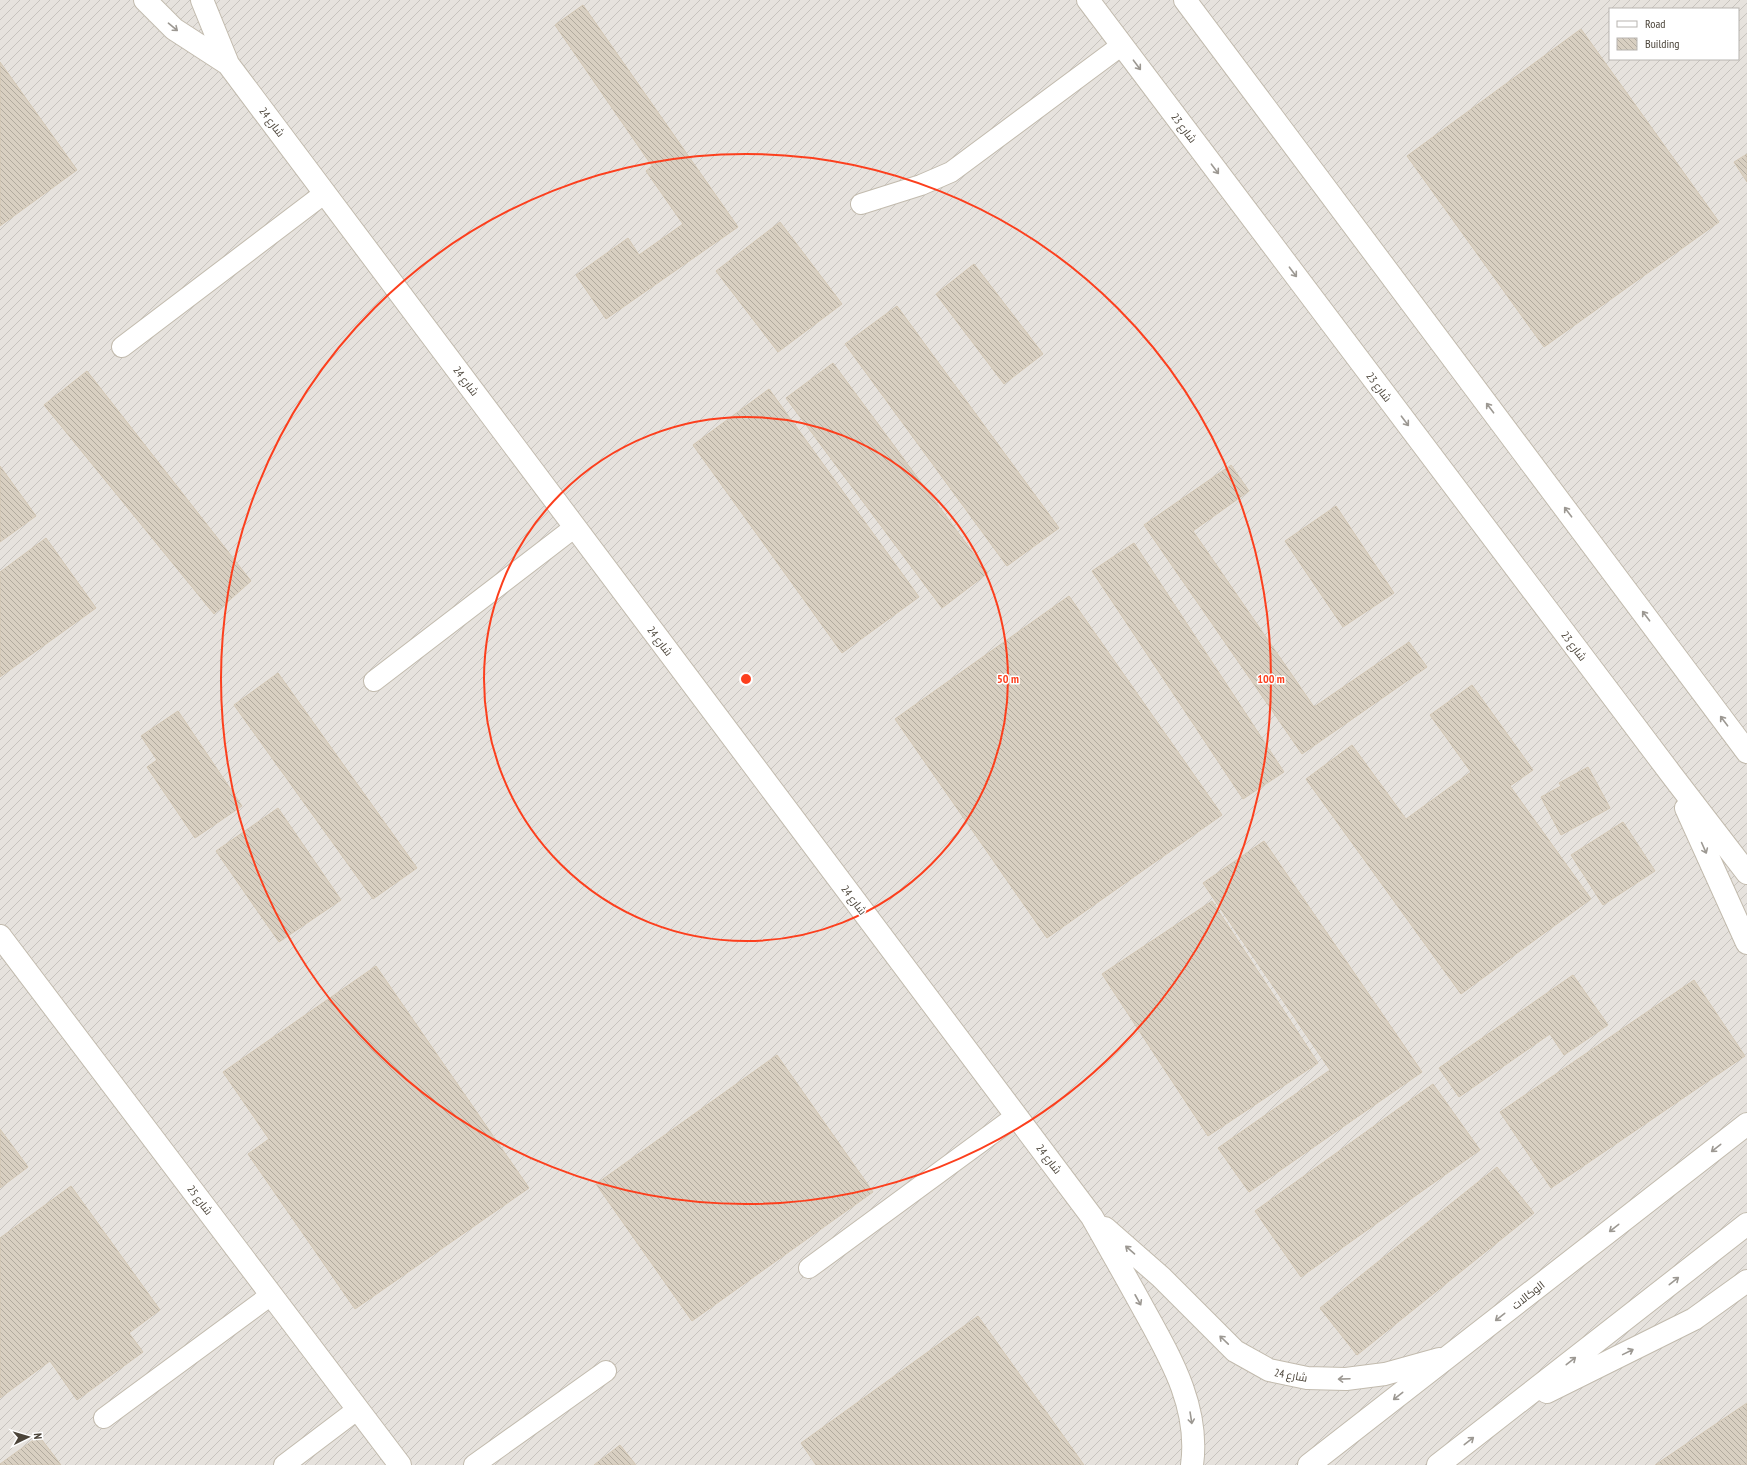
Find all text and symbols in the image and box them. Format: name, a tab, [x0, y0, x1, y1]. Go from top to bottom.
legend	[1609, 8, 1739, 60]
text: Road	[1645, 16, 1665, 31]
one-way arrow	[168, 22, 178, 31]
text: Building	[1645, 36, 1680, 51]
one-way arrow	[1133, 59, 1141, 70]
street label: شارع 24	[256, 104, 288, 140]
street label: شارع 23	[1168, 110, 1200, 146]
one-way arrow	[1211, 163, 1219, 174]
one-way arrow	[1289, 267, 1297, 278]
street label: شارع 24	[450, 363, 482, 399]
street label: شارع 23	[1363, 369, 1395, 405]
one-way arrow	[1486, 403, 1494, 414]
one-way arrow	[1401, 415, 1409, 426]
one-way arrow	[1564, 507, 1572, 518]
one-way arrow	[1642, 611, 1650, 622]
street label: شارع 24	[644, 623, 676, 659]
street label: شارع 23	[1558, 628, 1590, 664]
text: 50 m	[997, 671, 1019, 686]
text: 100 m	[1257, 671, 1285, 686]
centre of rings	[739, 672, 753, 686]
one-way arrow	[1719, 715, 1728, 726]
one-way arrow	[1701, 841, 1708, 853]
street label: شارع 24	[838, 882, 870, 918]
street label: شارع 24	[1033, 1141, 1065, 1177]
one-way arrow	[1711, 1144, 1722, 1152]
street label: شارع 25	[184, 1182, 216, 1218]
one-way arrow	[1608, 1224, 1619, 1232]
one-way arrow	[1125, 1246, 1136, 1255]
one-way arrow	[1668, 1277, 1679, 1285]
street label: الوكالات	[1509, 1278, 1547, 1312]
one-way arrow	[1135, 1293, 1143, 1305]
one-way arrow	[1495, 1312, 1506, 1321]
one-way arrow	[1219, 1335, 1229, 1345]
one-way arrow	[1622, 1348, 1634, 1355]
one-way arrow	[1566, 1357, 1577, 1366]
street label: شارع 24	[1273, 1365, 1309, 1386]
one-way arrow	[1338, 1375, 1351, 1382]
one-way arrow	[1392, 1392, 1403, 1401]
one-way arrow	[1187, 1411, 1195, 1424]
north arrow	[8, 1417, 48, 1457]
text: N	[31, 1433, 45, 1440]
one-way arrow	[1463, 1437, 1474, 1445]

